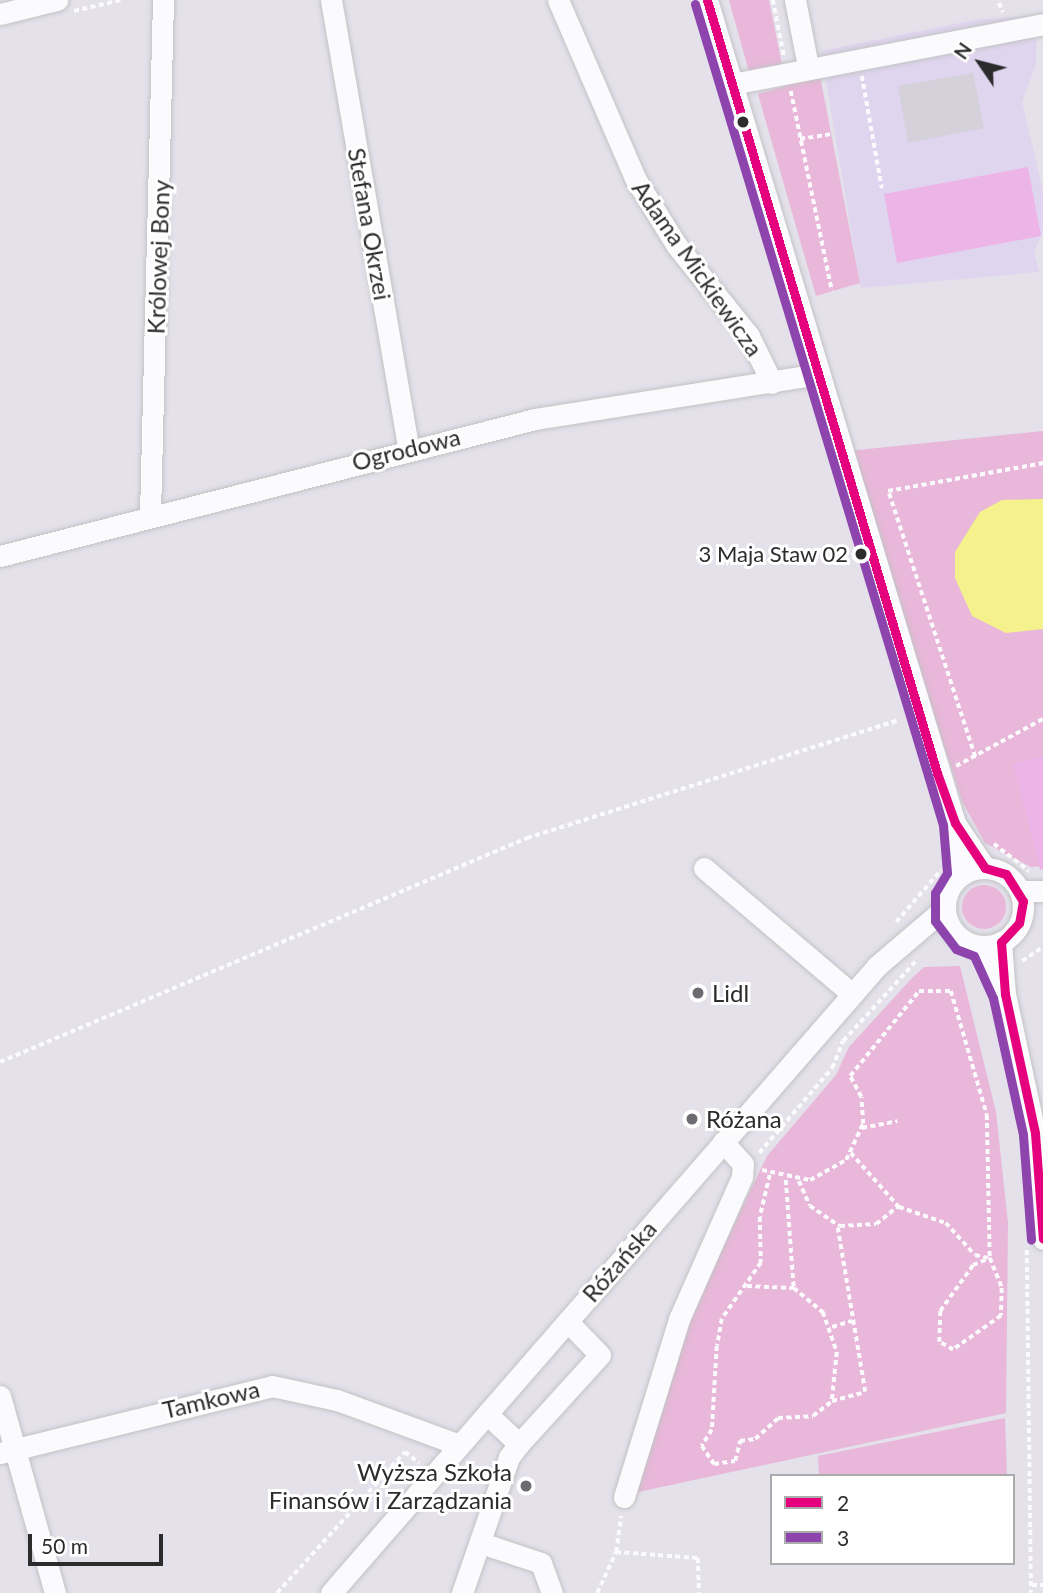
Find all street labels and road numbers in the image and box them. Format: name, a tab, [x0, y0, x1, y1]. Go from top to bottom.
street label: Stefana Okrzei	[342, 146, 398, 302]
street label: Adama Mickiewicza	[627, 175, 769, 361]
street label: Królowej Bony	[141, 179, 175, 335]
street label: Ogrodowa	[349, 422, 463, 476]
street label: Różańska	[576, 1214, 662, 1308]
street label: Tamkowa	[160, 1374, 262, 1424]

